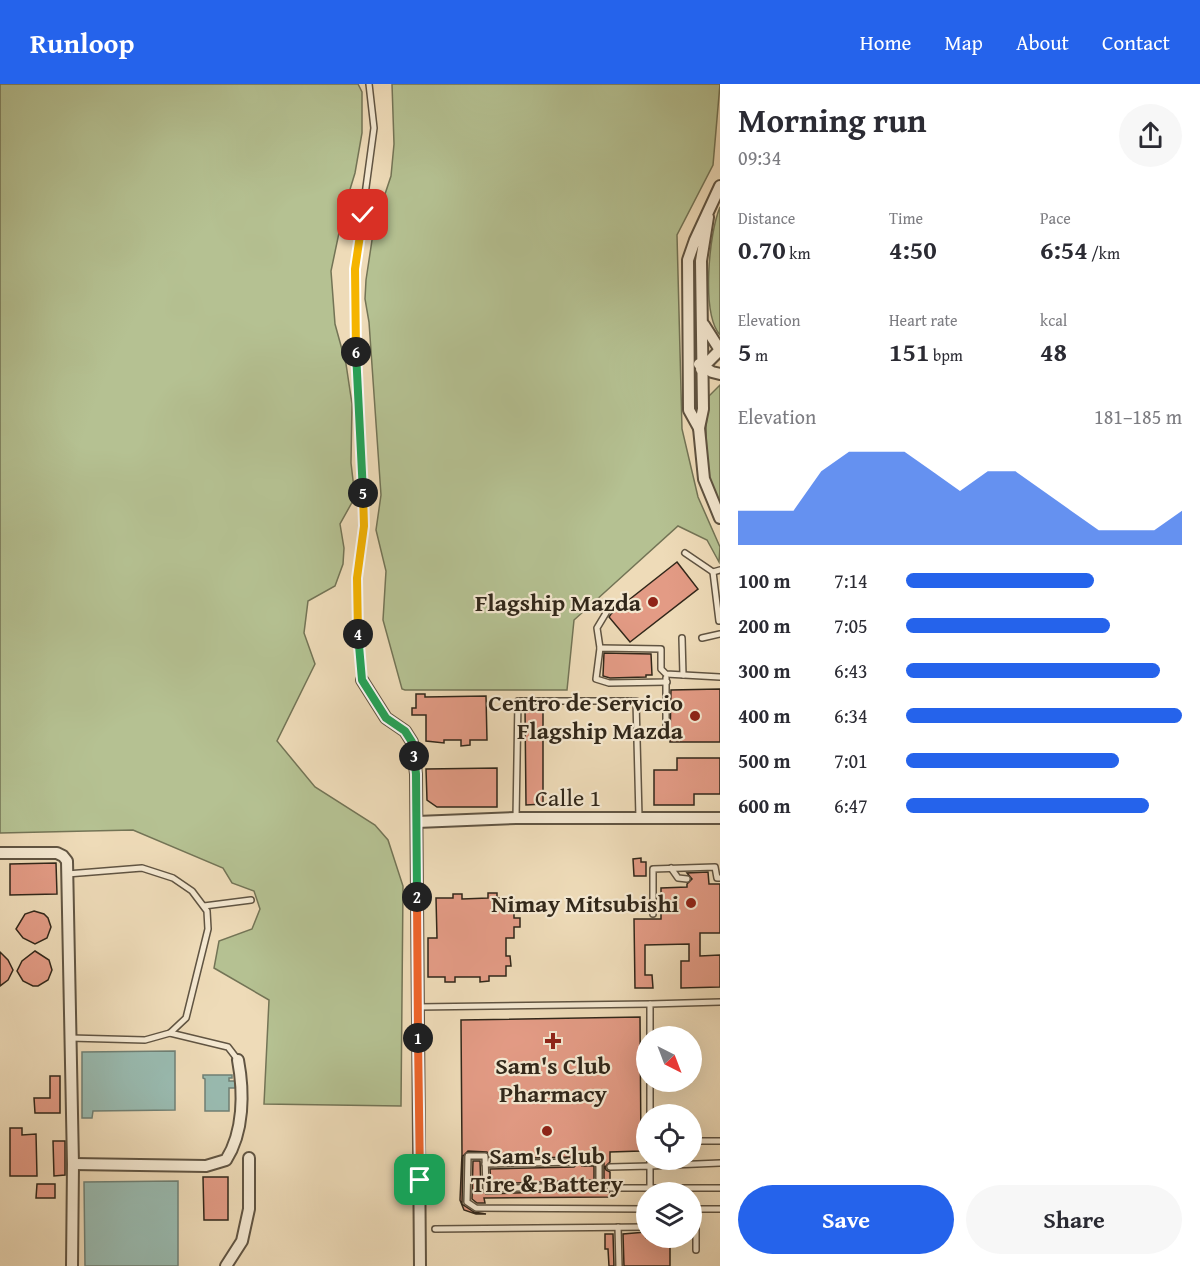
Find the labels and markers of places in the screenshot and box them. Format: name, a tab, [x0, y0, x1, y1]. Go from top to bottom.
pin	[337, 189, 388, 240]
pin: 6	[341, 337, 371, 367]
pin: 5	[348, 478, 378, 508]
place label: Flagship Mazda	[475, 585, 642, 620]
marker: Flagship Mazda	[646, 595, 660, 609]
pin: 4	[343, 619, 373, 649]
place label: Centro de Servicio Flagship Mazda	[488, 685, 684, 748]
marker: Centro de Servicio Flagship Mazda	[688, 709, 702, 723]
pin: 3	[399, 741, 429, 771]
pin: 2	[402, 882, 432, 912]
place label: Nimay Mitsubishi	[491, 886, 679, 921]
marker: Nimay Mitsubishi	[684, 896, 698, 910]
pin: 1	[403, 1023, 433, 1053]
marker: Sam's Club Pharmacy	[546, 1034, 560, 1048]
place label: Sam's Club Pharmacy	[495, 1048, 611, 1111]
marker: Sam's Club Tire & Battery	[540, 1124, 554, 1138]
place label: Sam's Club Tire & Battery	[471, 1138, 624, 1201]
pin	[394, 1154, 445, 1205]

